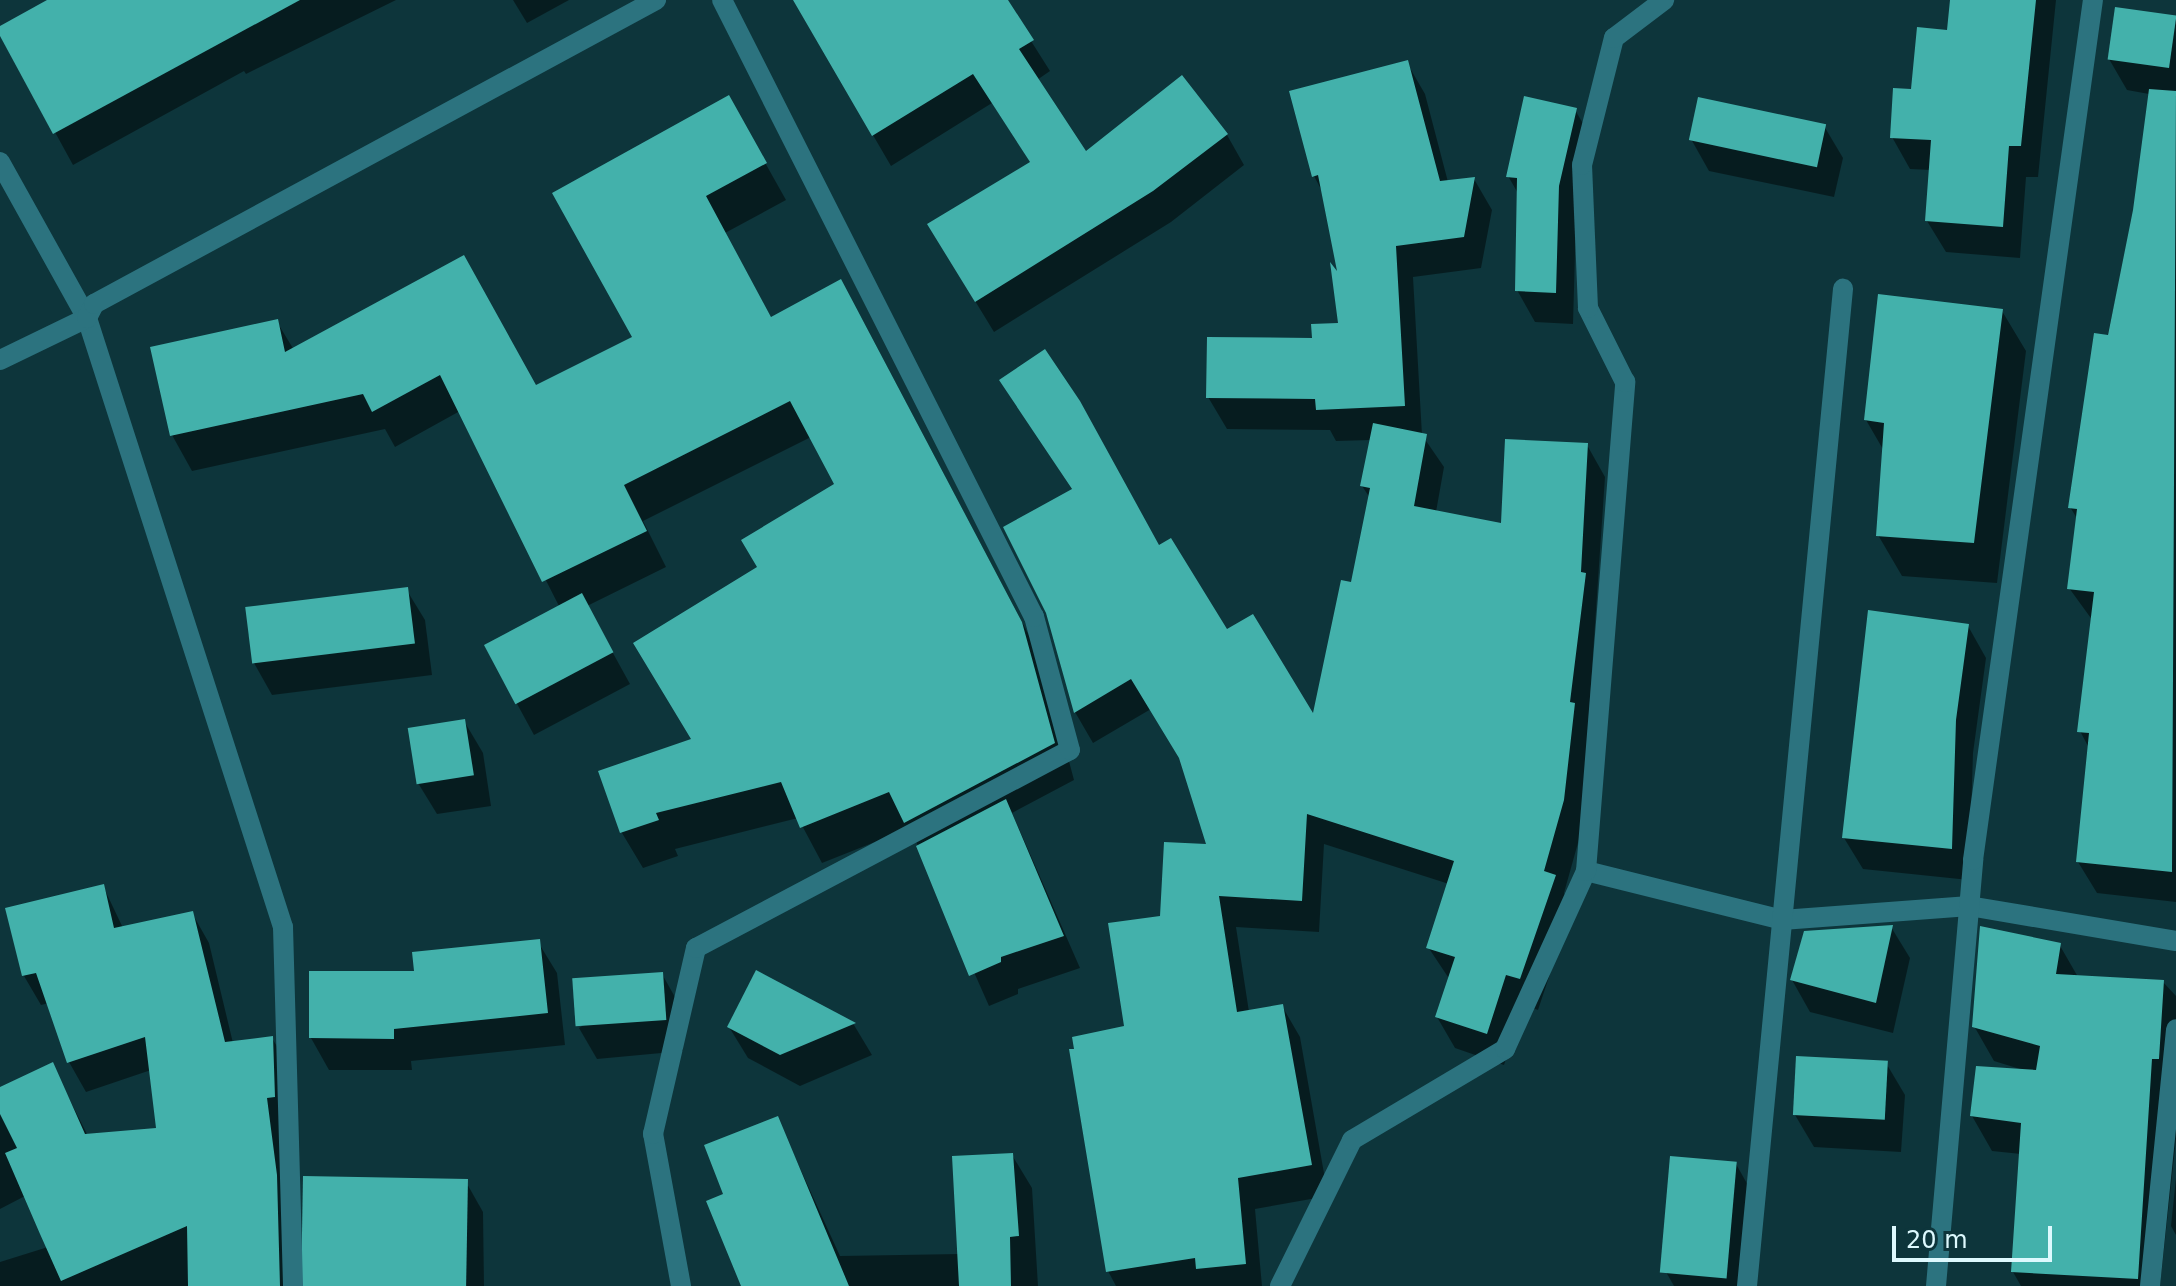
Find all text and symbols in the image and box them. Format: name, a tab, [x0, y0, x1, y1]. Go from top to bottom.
scale bar	[1896, 1210, 2056, 1260]
text: 20 m	[1906, 1226, 1968, 1254]

